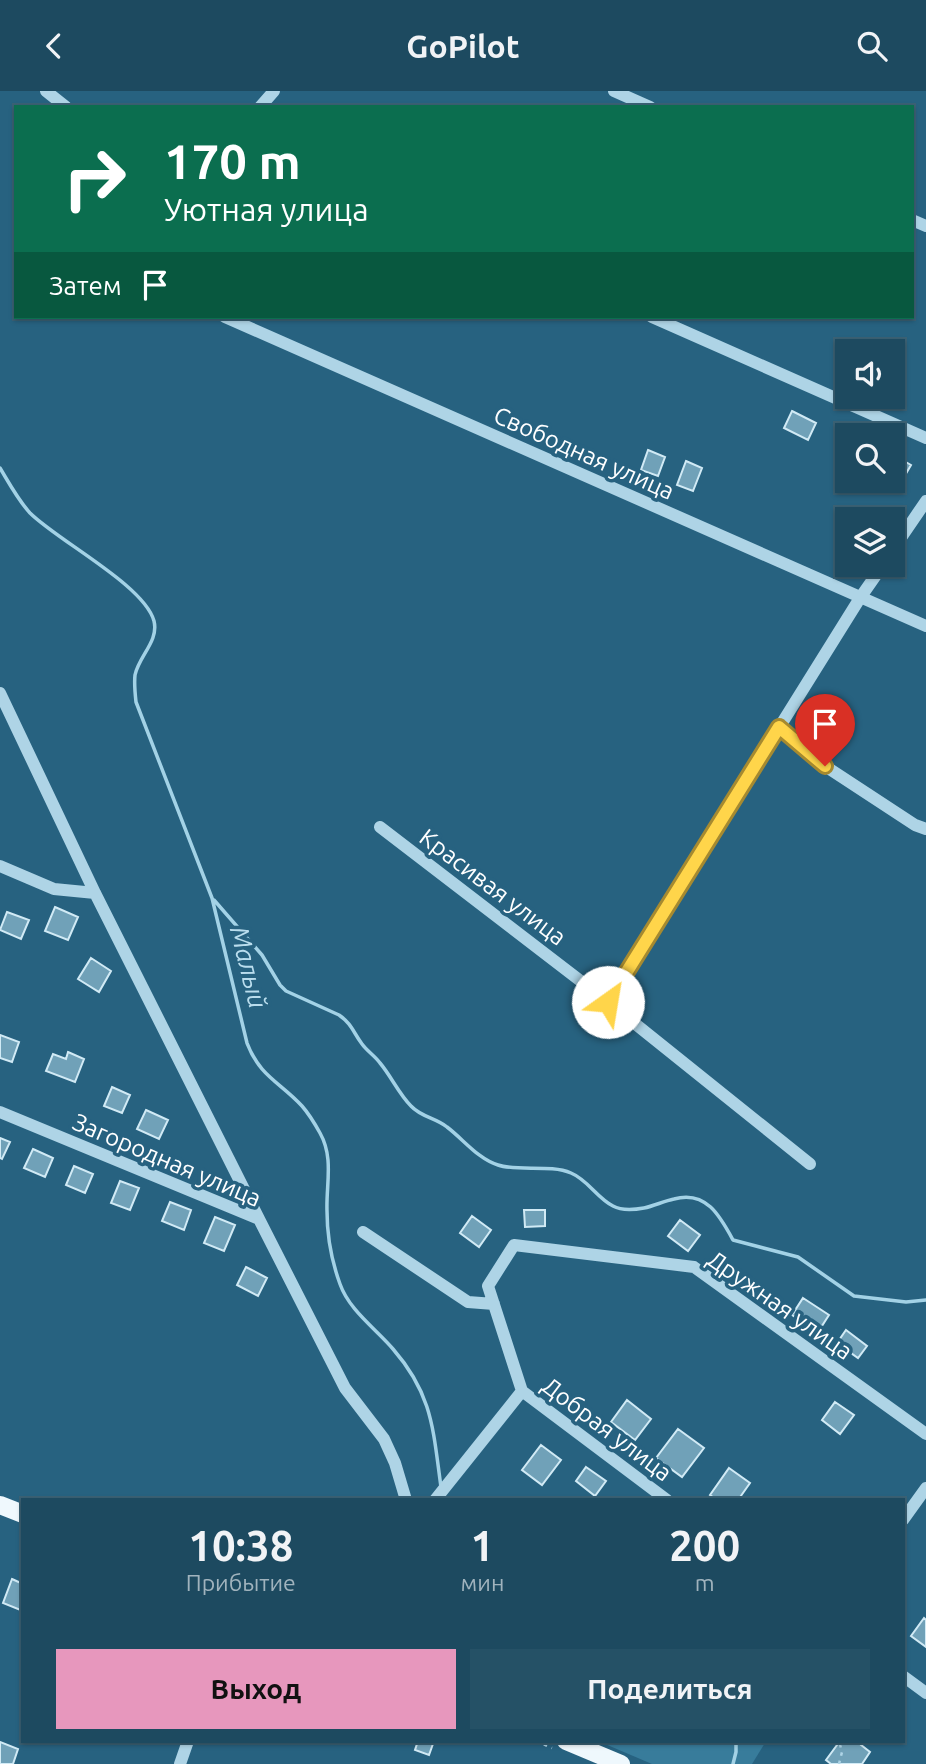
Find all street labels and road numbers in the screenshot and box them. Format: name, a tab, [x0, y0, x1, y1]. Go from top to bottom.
street label: Свободная улица	[490, 401, 678, 505]
street label: Красивая улица	[415, 823, 571, 951]
street label: Загородная улица	[69, 1108, 265, 1212]
street label: Дружная улица	[702, 1245, 858, 1365]
street label: Добрая улица	[537, 1371, 677, 1487]

